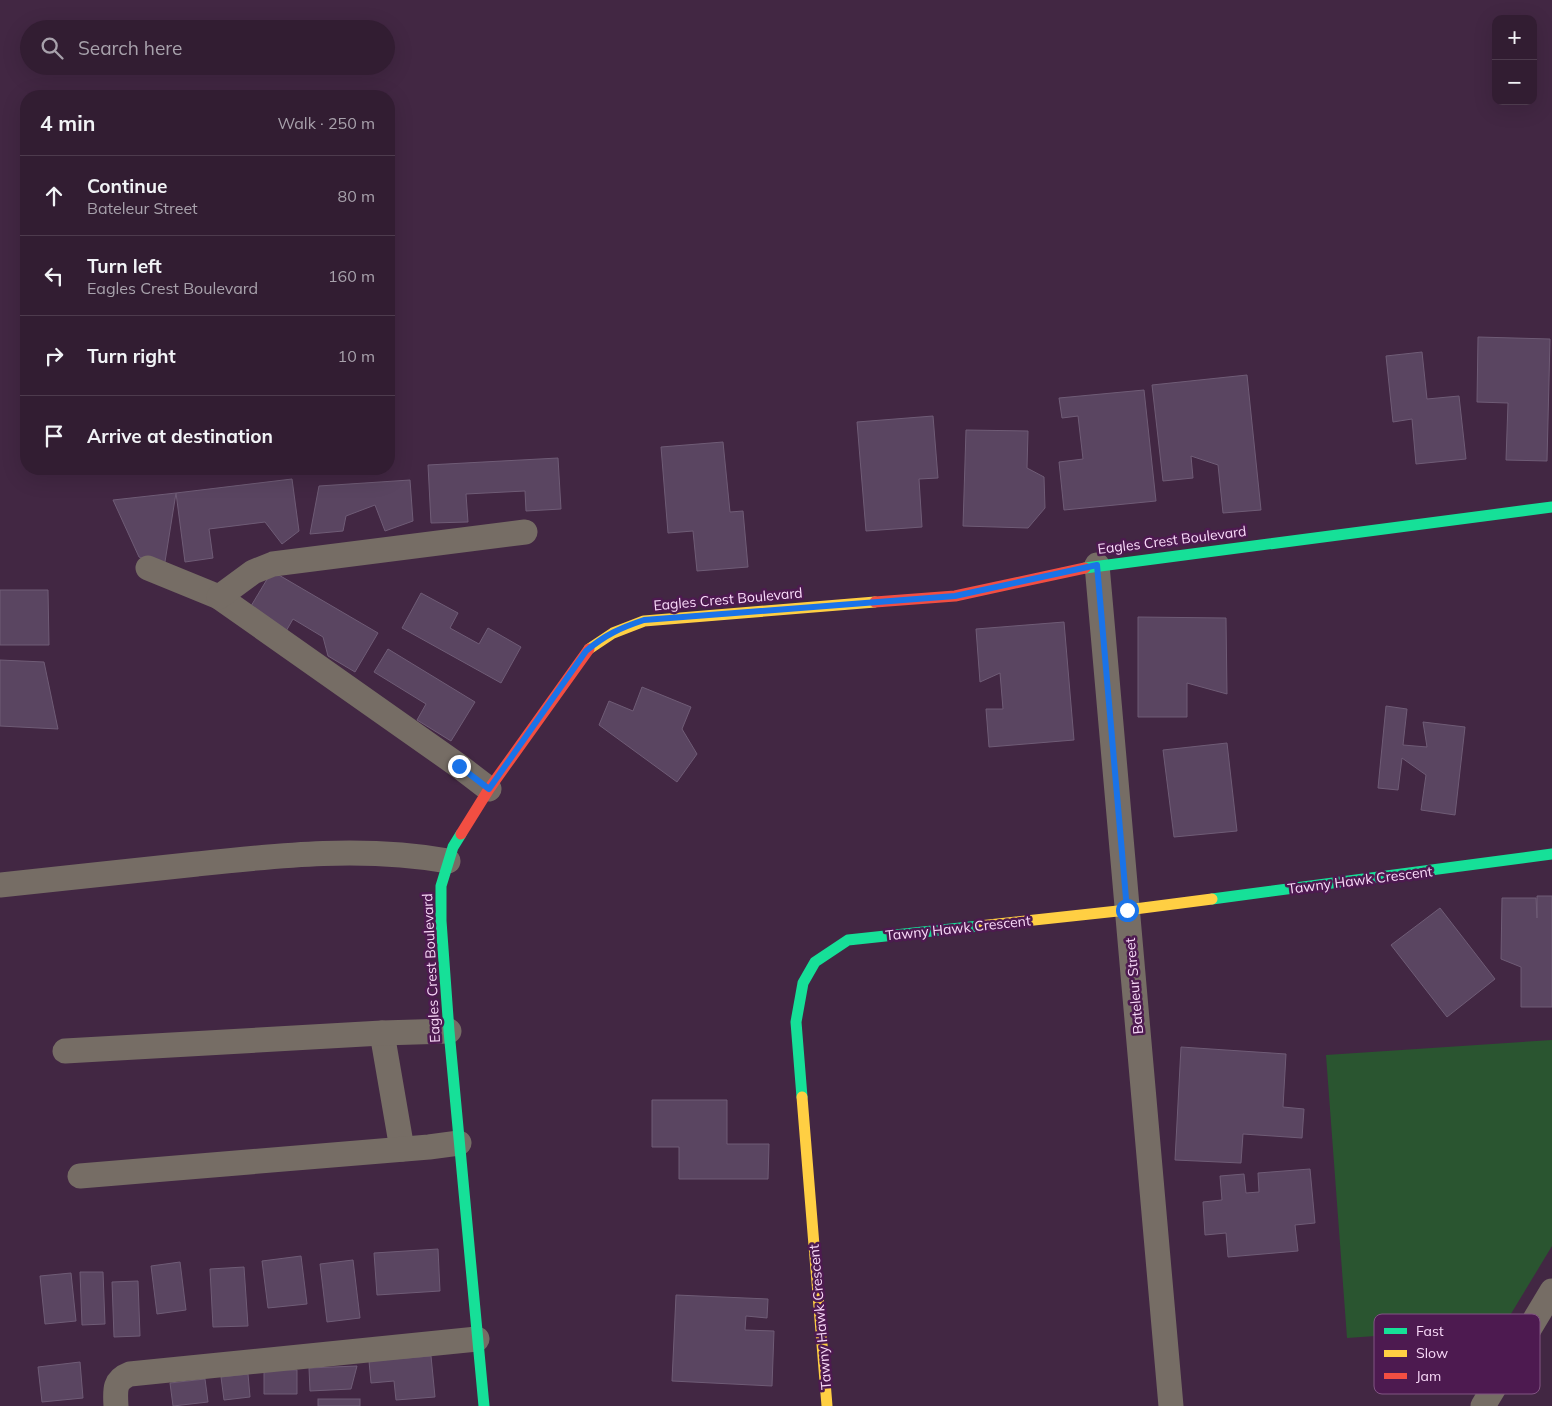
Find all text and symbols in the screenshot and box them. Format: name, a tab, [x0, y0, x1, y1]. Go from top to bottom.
map controls	[1492, 15, 1537, 105]
button: +	[1492, 15, 1537, 60]
search box	[20, 20, 395, 75]
icon: search	[38, 34, 66, 62]
text: Search here	[78, 36, 182, 60]
button: −	[1492, 60, 1537, 105]
text: 4 min	[40, 110, 95, 136]
text: Walk · 250 m	[277, 113, 375, 133]
text: Continue	[87, 174, 167, 198]
icon: ahead	[40, 182, 68, 210]
text: 80 m	[338, 186, 375, 206]
text: Bateleur Street	[87, 198, 198, 218]
text: Turn left	[87, 254, 162, 278]
icon: left	[40, 262, 68, 290]
text: 160 m	[328, 266, 375, 286]
text: Eagles Crest Boulevard	[87, 278, 258, 298]
icon: right	[40, 342, 68, 370]
text: Turn right	[87, 344, 176, 368]
text: 10 m	[338, 346, 375, 366]
icon: arrive	[40, 422, 68, 450]
text: Arrive at destination	[87, 424, 273, 448]
street label: Eagles Crest Boulevard	[1097, 522, 1247, 558]
street label: Eagles Crest Boulevard	[653, 584, 803, 614]
route end	[448, 755, 471, 778]
street label: Tawny Hawk Crescent	[1287, 862, 1434, 898]
street label: Eagles Crest Boulevard	[418, 893, 444, 1043]
route start	[1116, 899, 1139, 922]
street label: Tawny Hawk Crescent	[885, 911, 1032, 945]
street label: Bateleur Street	[1121, 937, 1147, 1035]
street label: Tawny Hawk Crescent	[805, 1243, 835, 1390]
legend	[1374, 1314, 1540, 1394]
text: Fast	[1416, 1322, 1444, 1340]
text: Slow	[1416, 1344, 1448, 1362]
text: Jam	[1416, 1367, 1441, 1385]

